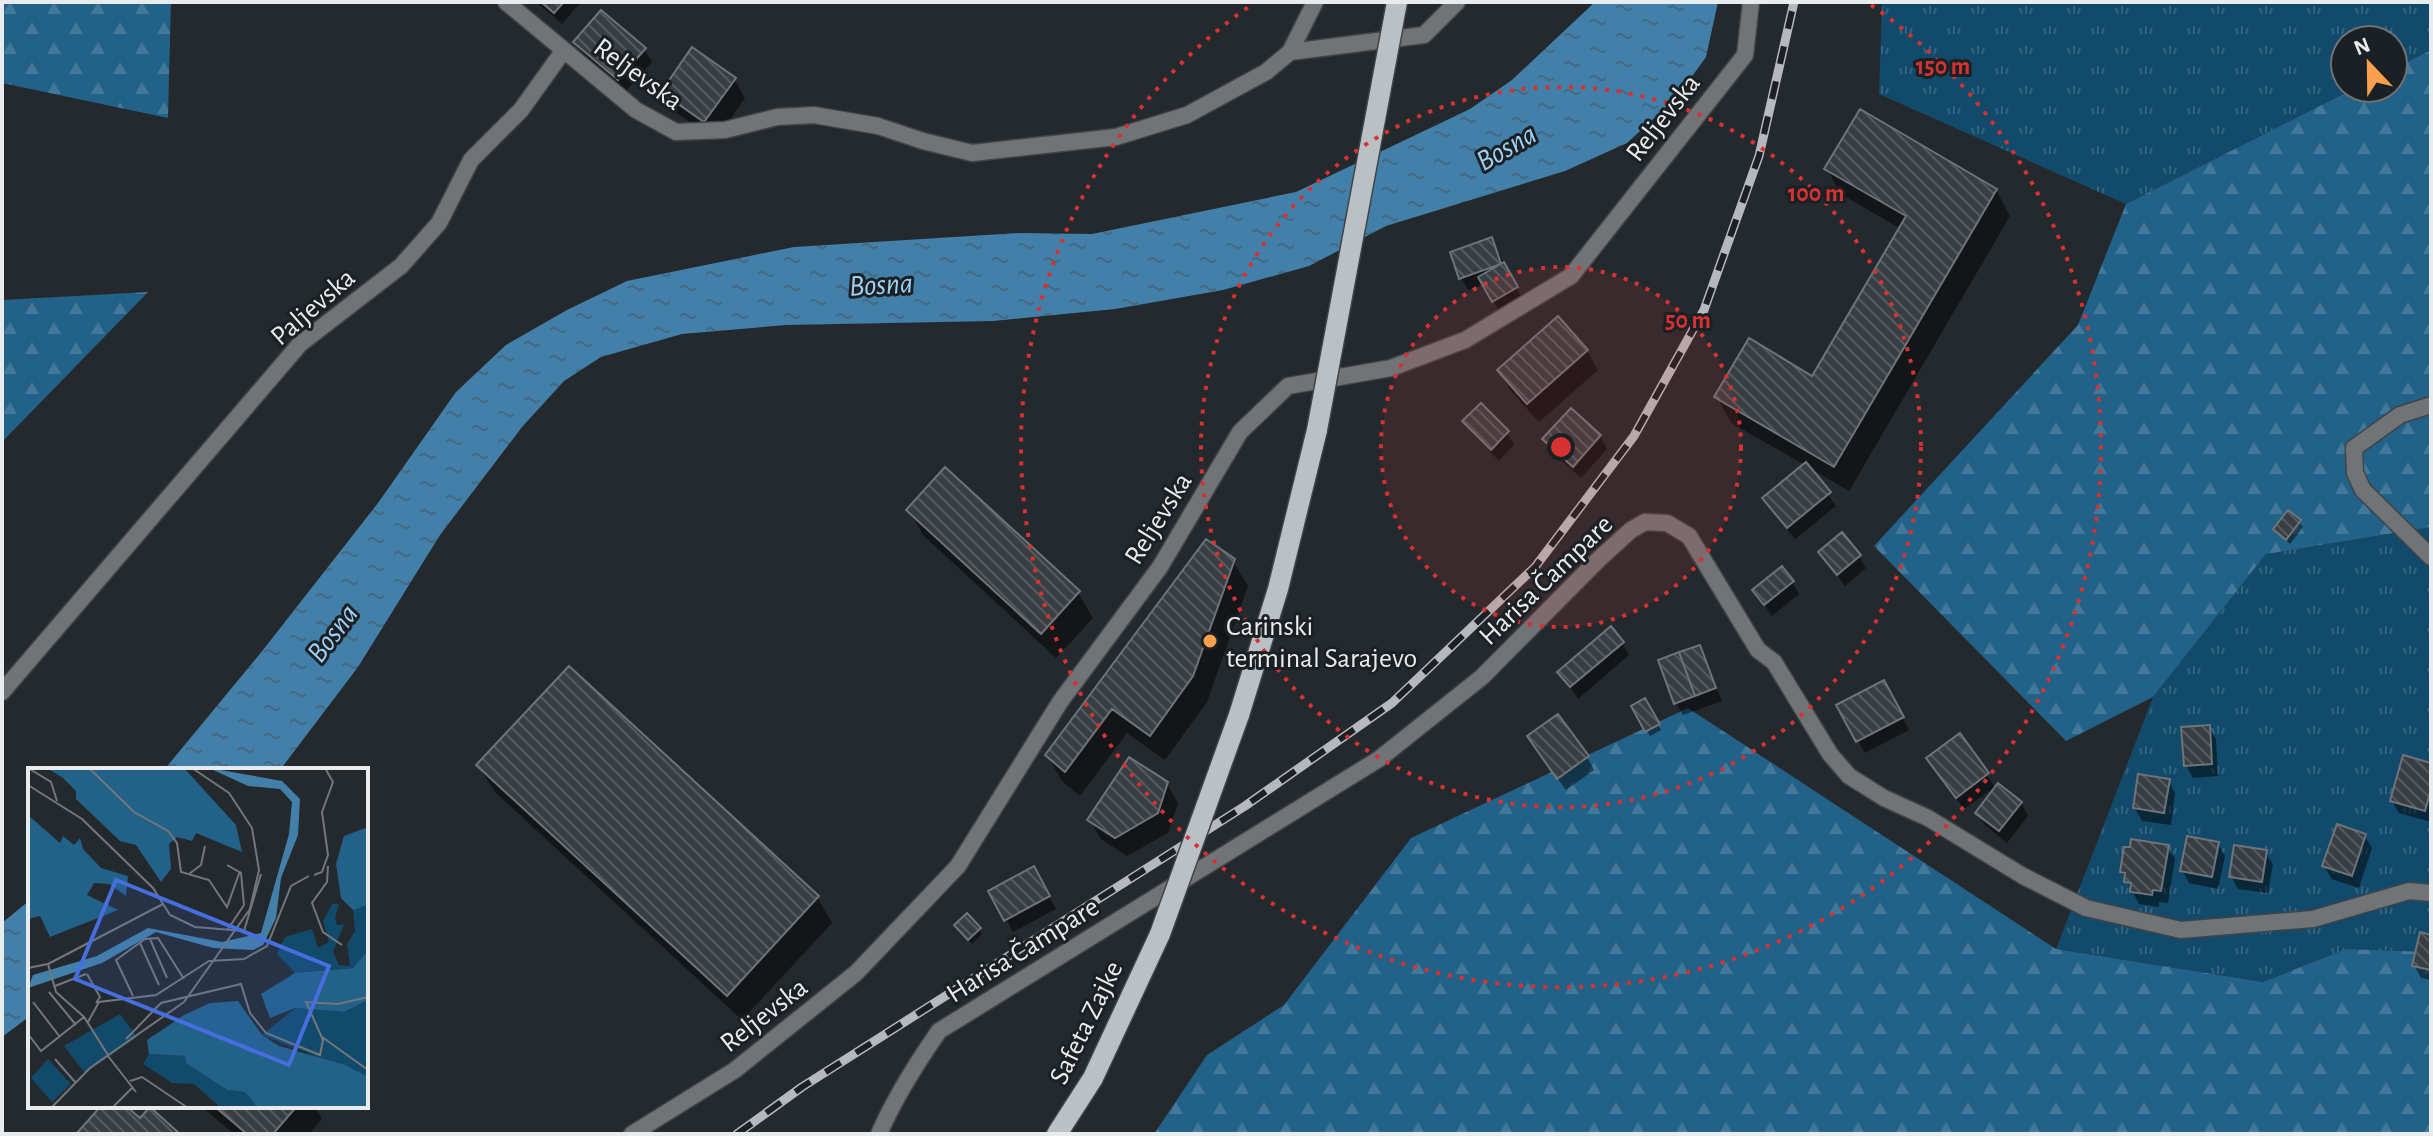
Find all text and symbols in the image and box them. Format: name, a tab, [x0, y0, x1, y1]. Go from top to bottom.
north arrow	[2329, 24, 2409, 104]
street label: Reljevska	[588, 33, 687, 116]
text: N	[2351, 33, 2373, 59]
text: 150 m	[1916, 55, 1970, 79]
street label: Reljevska	[1621, 69, 1706, 167]
water label: Bosna	[1471, 119, 1542, 177]
text: 100 m	[1788, 182, 1844, 206]
street label: Paljevska	[266, 264, 361, 351]
water label: Bosna	[848, 268, 914, 302]
text: 50 m	[1665, 309, 1711, 333]
centre of rings	[1547, 433, 1575, 461]
street label: Reljevska	[1120, 468, 1198, 570]
street label: Harisa Čampare	[1473, 509, 1618, 651]
water label: Bosna	[302, 599, 364, 668]
place label: Carinski terminal Sarajevo	[1226, 613, 1417, 673]
marker: Carinski terminal Sarajevo	[1201, 632, 1219, 650]
inset map	[28, 768, 368, 1108]
street label: Harisa Čampare	[941, 891, 1104, 1009]
street label: Safeta Zajke	[1045, 957, 1129, 1089]
street label: Reljevska	[715, 973, 813, 1058]

